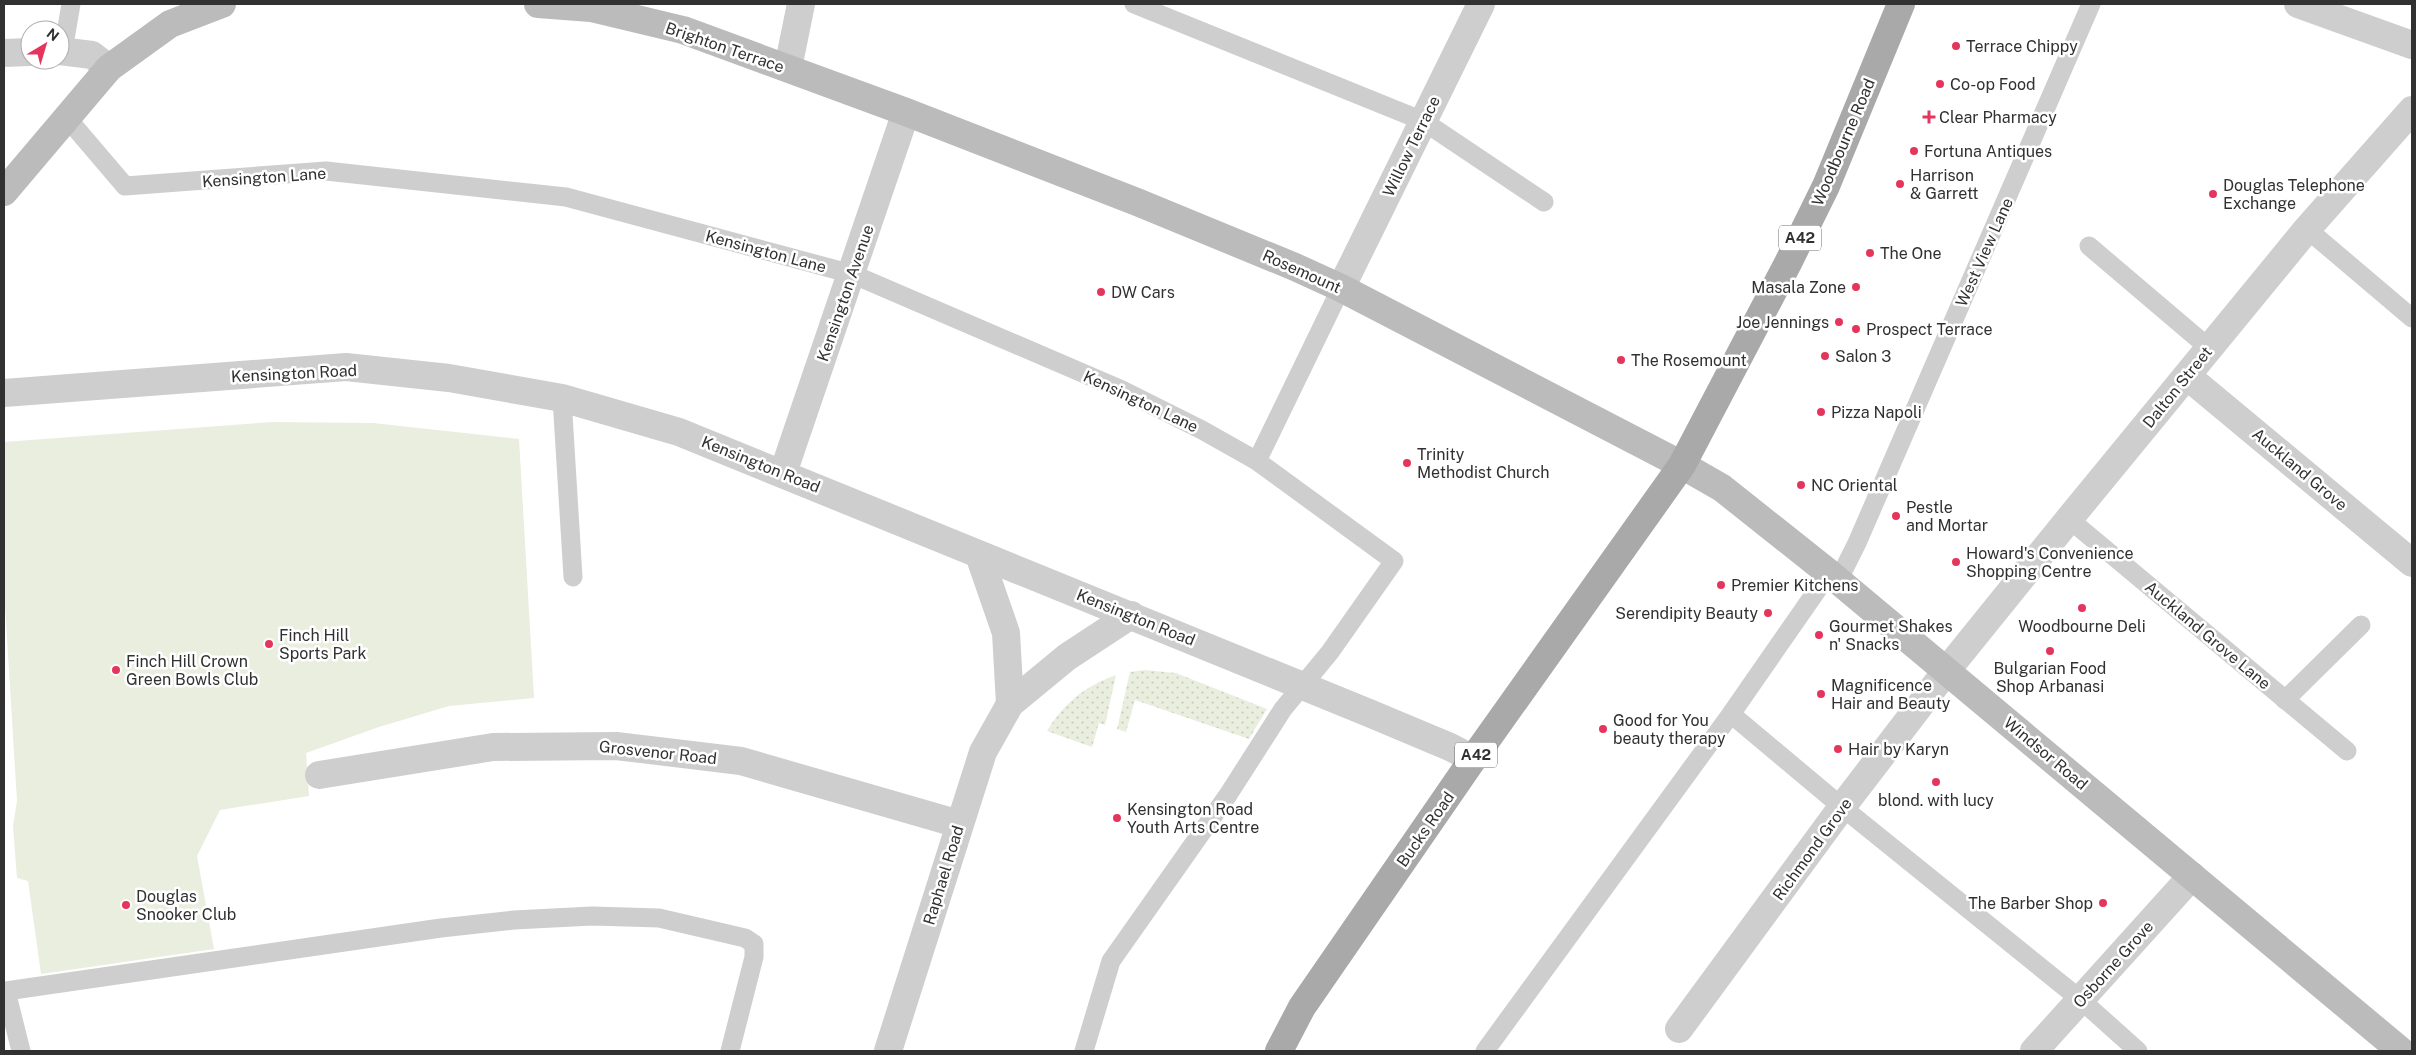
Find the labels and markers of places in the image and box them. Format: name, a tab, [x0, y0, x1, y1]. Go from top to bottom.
place label: Terrace Chippy	[1966, 37, 2078, 56]
marker: Terrace Chippy	[1950, 40, 1962, 52]
place label: Co-op Food	[1950, 75, 2036, 94]
marker: Co-op Food	[1934, 78, 1946, 90]
place label: Clear Pharmacy	[1939, 108, 2057, 127]
marker: Clear Pharmacy	[1923, 111, 1935, 123]
place label: Fortuna Antiques	[1924, 142, 2052, 161]
marker: Fortuna Antiques	[1908, 145, 1920, 157]
place label: Harrison & Garrett	[1910, 166, 1979, 203]
place label: Douglas Telephone Exchange	[2223, 176, 2365, 213]
marker: Harrison & Garrett	[1894, 178, 1906, 190]
marker: Douglas Telephone Exchange	[2207, 188, 2219, 200]
place label: The One	[1880, 244, 1942, 263]
marker: The One	[1864, 247, 1876, 259]
place label: Masala Zone	[1751, 278, 1846, 297]
marker: Masala Zone	[1850, 281, 1862, 293]
place label: DW Cars	[1111, 283, 1175, 302]
marker: DW Cars	[1095, 286, 1107, 298]
place label: Joe Jennings	[1736, 313, 1829, 332]
marker: Joe Jennings	[1833, 316, 1845, 328]
place label: Prospect Terrace	[1866, 320, 1993, 339]
marker: Prospect Terrace	[1850, 323, 1862, 335]
place label: Salon 3	[1835, 347, 1891, 366]
marker: Salon 3	[1819, 350, 1831, 362]
place label: The Rosemount	[1631, 351, 1747, 370]
marker: The Rosemount	[1615, 354, 1627, 366]
place label: Pizza Napoli	[1831, 403, 1922, 422]
marker: Pizza Napoli	[1815, 406, 1827, 418]
place label: Trinity Methodist Church	[1417, 445, 1549, 482]
marker: Trinity Methodist Church	[1401, 457, 1413, 469]
place label: NC Oriental	[1811, 476, 1898, 495]
marker: NC Oriental	[1795, 479, 1807, 491]
place label: Pestle and Mortar	[1906, 498, 1988, 535]
marker: Pestle and Mortar	[1890, 510, 1902, 522]
place label: Howard's Convenience Shopping Centre	[1966, 544, 2134, 581]
marker: Howard's Convenience Shopping Centre	[1950, 556, 1962, 568]
place label: Premier Kitchens	[1731, 576, 1858, 595]
marker: Premier Kitchens	[1715, 579, 1727, 591]
marker: Woodbourne Deli	[2076, 602, 2088, 614]
place label: Serendipity Beauty	[1615, 604, 1758, 623]
marker: Serendipity Beauty	[1762, 607, 1774, 619]
place label: Gourmet Shakes n' Snacks	[1829, 617, 1953, 654]
place label: Woodbourne Deli	[2018, 617, 2146, 636]
place label: Finch Hill Sports Park	[279, 626, 367, 663]
marker: Gourmet Shakes n' Snacks	[1813, 629, 1825, 641]
marker: Finch Hill Sports Park	[263, 638, 275, 650]
marker: Bulgarian Food Shop Arbanasi	[2044, 645, 2056, 657]
place label: Finch Hill Crown Green Bowls Club	[126, 652, 258, 689]
place label: Bulgarian Food Shop Arbanasi	[1994, 659, 2106, 696]
marker: Finch Hill Crown Green Bowls Club	[110, 664, 122, 676]
place label: Magnificence Hair and Beauty	[1831, 676, 1951, 713]
marker: Magnificence Hair and Beauty	[1815, 688, 1827, 700]
place label: Good for You beauty therapy	[1613, 711, 1726, 748]
marker: Good for You beauty therapy	[1597, 723, 1609, 735]
place label: Hair by Karyn	[1848, 740, 1949, 759]
marker: Hair by Karyn	[1832, 743, 1844, 755]
marker: blond. with lucy	[1930, 776, 1942, 788]
place label: blond. with lucy	[1878, 791, 1994, 810]
place label: Kensington Road Youth Arts Centre	[1127, 800, 1259, 837]
marker: Kensington Road Youth Arts Centre	[1111, 812, 1123, 824]
place label: Douglas Snooker Club	[136, 887, 236, 924]
place label: The Barber Shop	[1968, 894, 2093, 913]
marker: The Barber Shop	[2097, 897, 2109, 909]
marker: Douglas Snooker Club	[120, 899, 132, 911]

